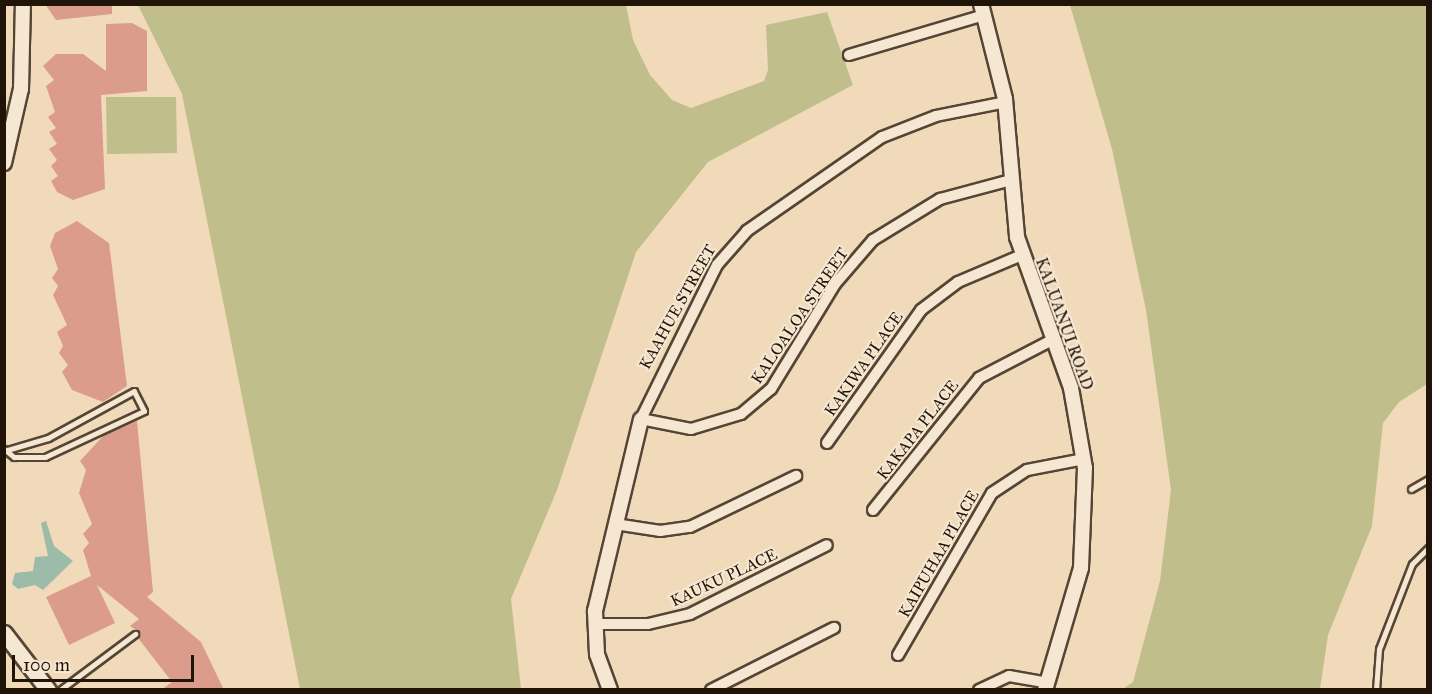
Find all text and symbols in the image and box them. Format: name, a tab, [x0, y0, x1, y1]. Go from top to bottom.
street label: KAAHUE STREET	[636, 241, 720, 373]
street label: KALOALOA STREET	[747, 244, 853, 388]
street label: KALUANUI ROAD	[1031, 255, 1097, 393]
street label: KAKIWA PLACE	[821, 308, 907, 420]
street label: KAKAPA PLACE	[873, 376, 963, 484]
street label: KAIPUHAA PLACE	[895, 487, 983, 621]
street label: KAUKU PLACE	[668, 545, 780, 611]
scale bar	[15, 643, 196, 681]
text: 100 m	[23, 654, 70, 676]

